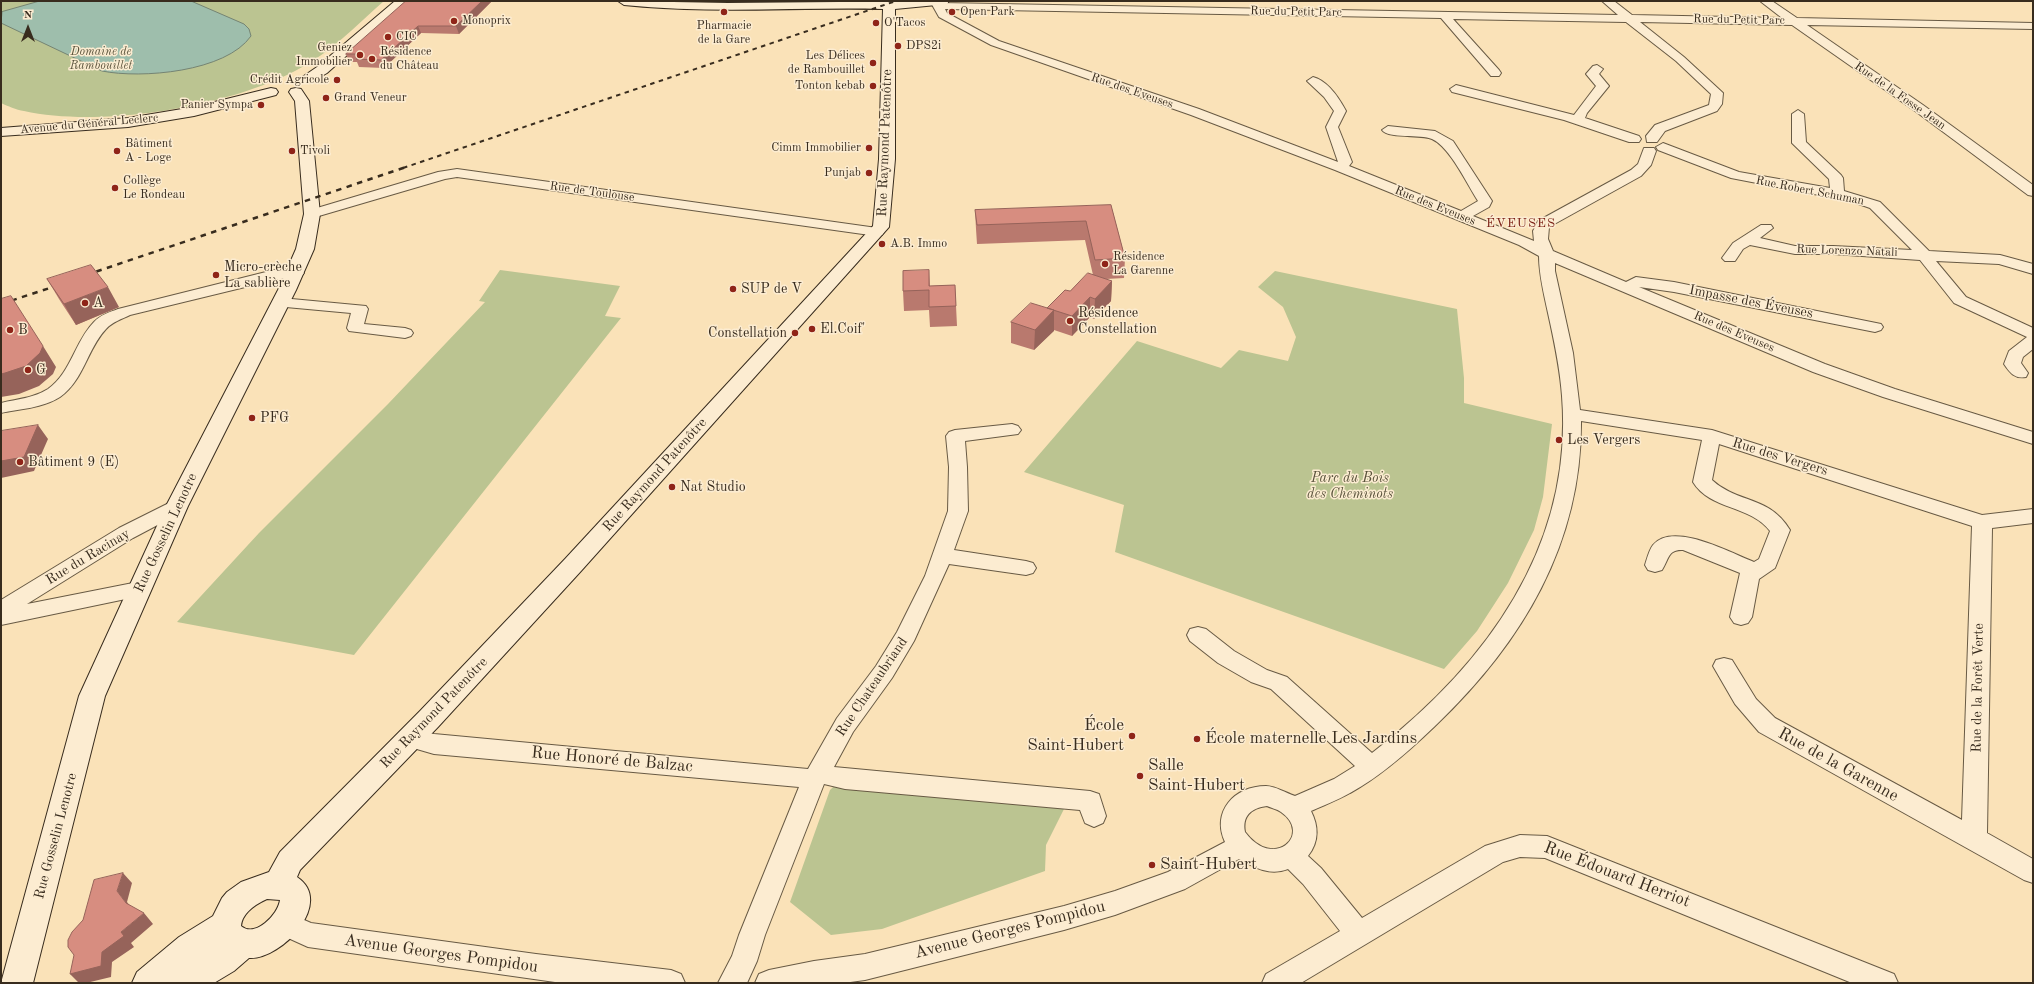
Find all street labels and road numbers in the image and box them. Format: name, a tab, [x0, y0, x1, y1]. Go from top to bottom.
street label: Rue du Petit Parc	[1250, 4, 1342, 20]
street label: Rue du Petit Parc	[1693, 12, 1785, 28]
street label: Rue de la Fosse Jean	[1851, 59, 1949, 133]
street label: Rue Raymond Patenôtre	[874, 69, 896, 217]
street label: Rue des Eveuses	[1089, 70, 1175, 112]
street label: Avenue du Général Leclerc	[19, 111, 159, 137]
street label: Rue Robert Schuman	[1755, 173, 1865, 209]
street label: Rue de Toulouse	[549, 179, 635, 205]
street label: Rue des Eveuses	[1392, 183, 1478, 229]
street label: Rue Lorenzo Natali	[1796, 242, 1898, 260]
street label: Impasse des Éveuses	[1688, 282, 1814, 322]
street label: Rue des Eveuses	[1692, 309, 1776, 355]
street label: Rue Raymond Patenôtre	[599, 415, 711, 535]
street label: Rue des Vergers	[1730, 434, 1830, 480]
street label: Rue Gosselin Lenotre	[131, 471, 201, 595]
street label: Rue du Racinay	[43, 525, 133, 589]
street label: Rue de la Forêt Verte	[1968, 623, 1988, 753]
street label: Rue Chateaubriand	[833, 634, 911, 740]
street label: Rue Raymond Patenôtre	[377, 654, 491, 772]
street label: Rue de la Garenne	[1774, 723, 1902, 807]
street label: Rue Honoré de Balzac	[530, 743, 694, 777]
street label: Rue Gosselin Lenotre	[31, 771, 81, 901]
street label: Rue Édouard Herriot	[1541, 838, 1693, 912]
street label: Avenue Georges Pompidou	[913, 896, 1107, 964]
street label: Avenue Georges Pompidou	[343, 930, 539, 978]

